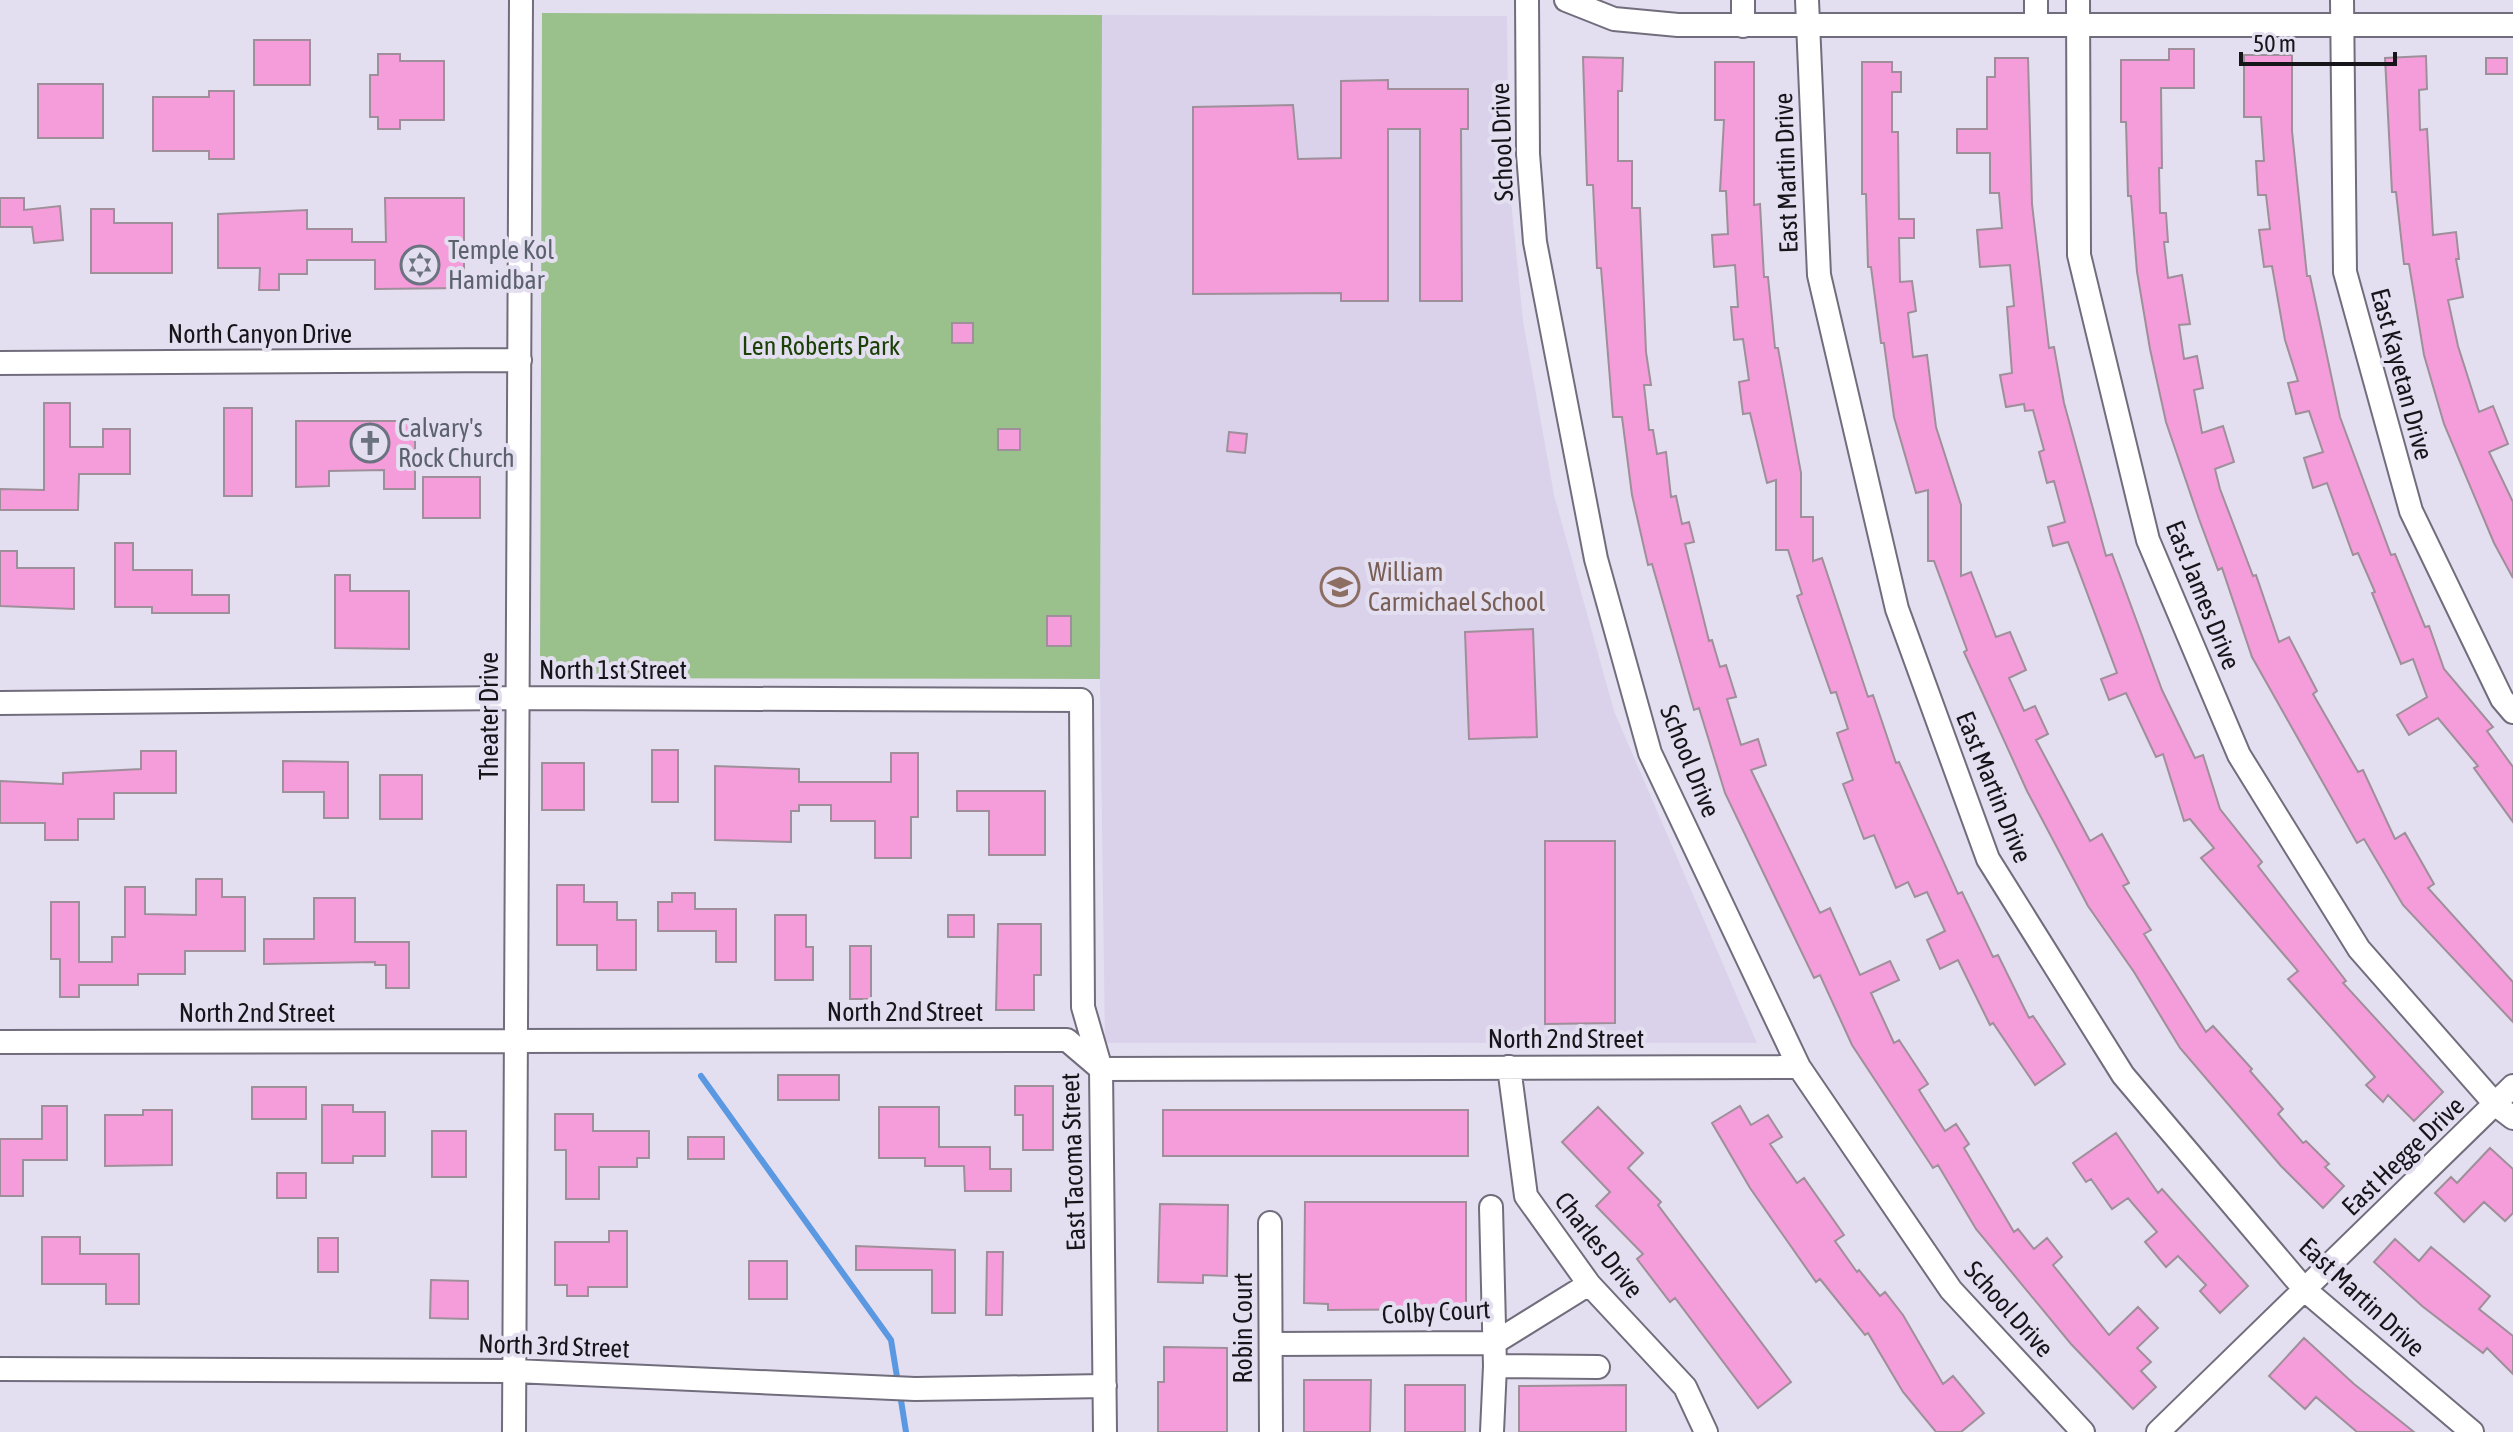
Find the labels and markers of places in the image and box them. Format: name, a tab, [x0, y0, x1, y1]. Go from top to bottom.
place label: Temple Kol Hamidbar	[448, 235, 554, 295]
synagogue icon: Temple Kol Hamidbar	[399, 244, 441, 286]
place label: Calvary's Rock Church	[398, 413, 515, 473]
church icon: Calvary's Rock Church	[349, 422, 391, 464]
place label: William Carmichael School	[1368, 557, 1545, 617]
school or university icon: William Carmichael School	[1319, 566, 1361, 608]

